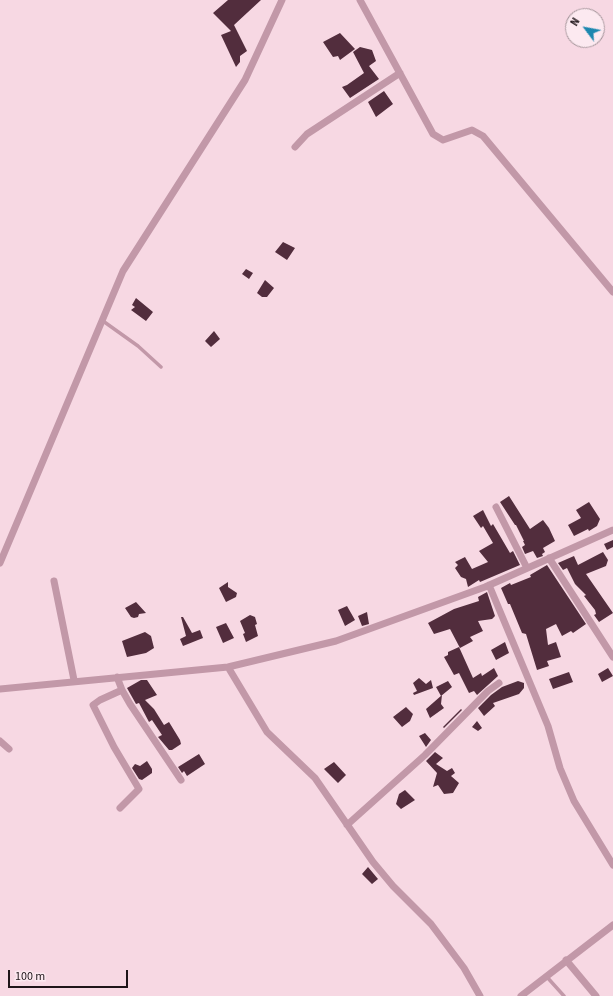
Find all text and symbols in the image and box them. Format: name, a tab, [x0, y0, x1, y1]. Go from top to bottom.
north arrow	[565, 8, 605, 48]
text: N	[567, 15, 584, 29]
scale bar	[10, 962, 130, 988]
text: 100 m	[15, 968, 45, 985]

